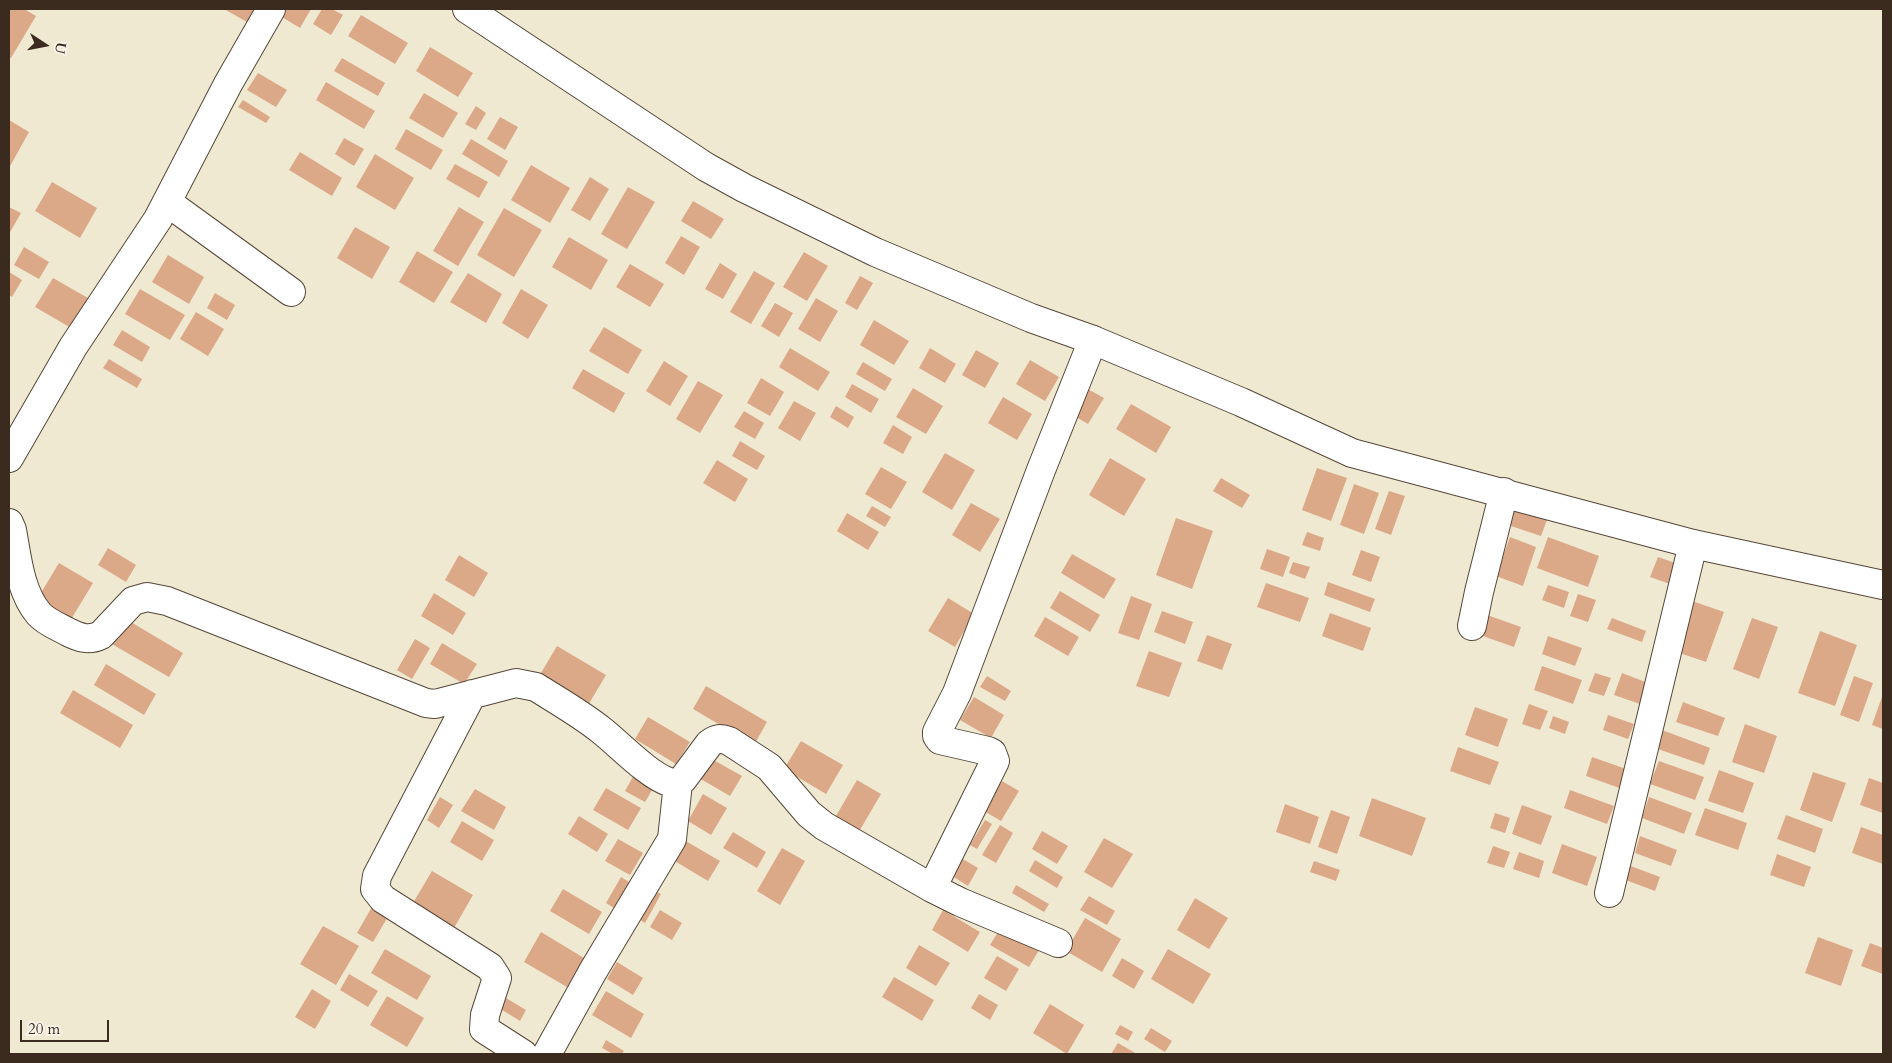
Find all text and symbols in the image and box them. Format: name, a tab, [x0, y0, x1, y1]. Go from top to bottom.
north arrow	[20, 20, 70, 70]
text: U	[50, 41, 71, 55]
scale bar	[22, 1010, 111, 1042]
text: 20 m	[28, 1019, 60, 1039]

